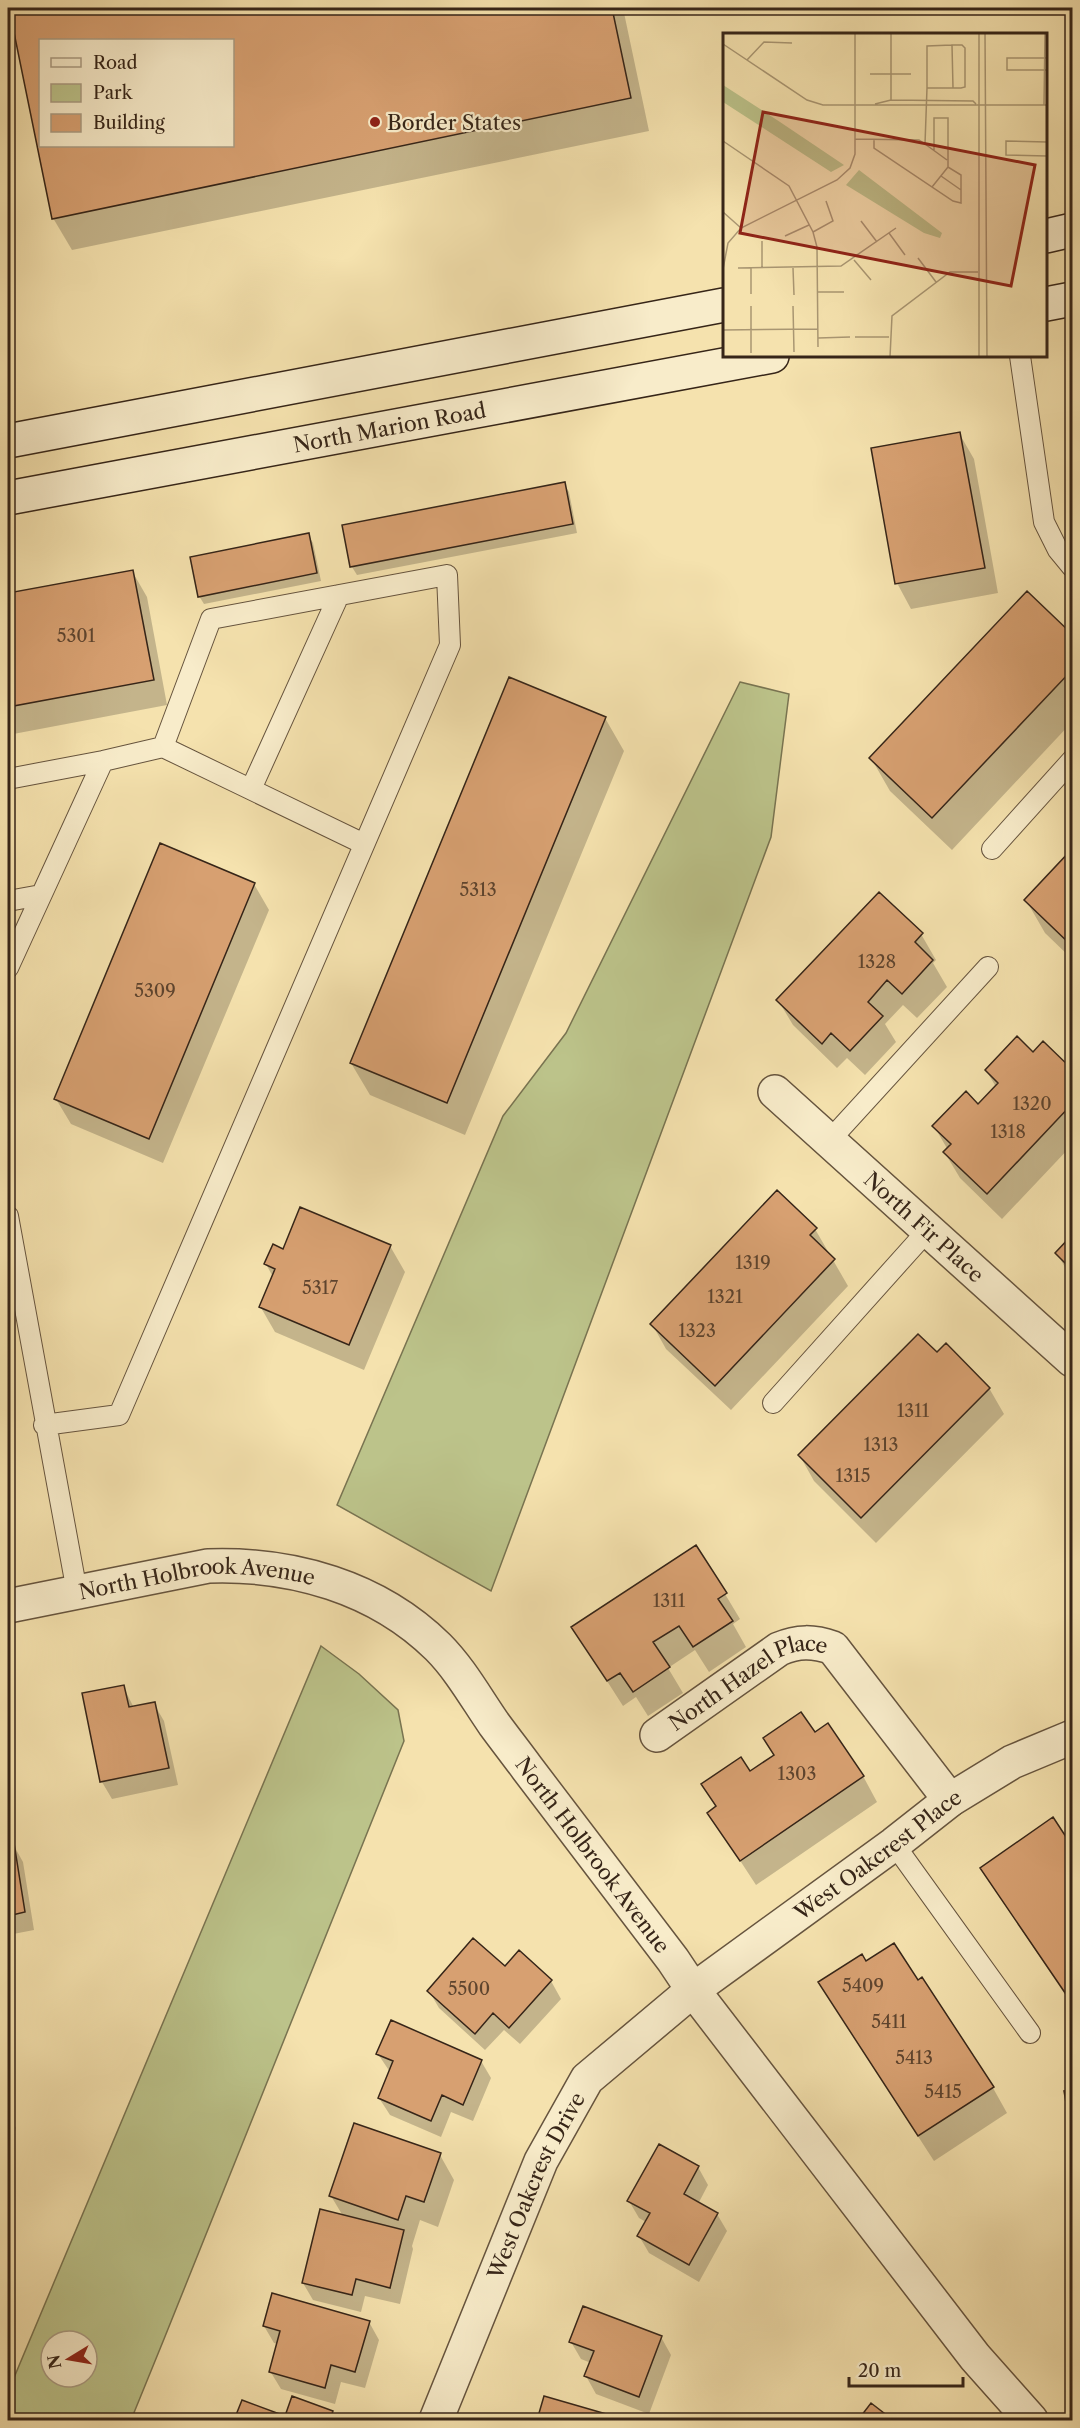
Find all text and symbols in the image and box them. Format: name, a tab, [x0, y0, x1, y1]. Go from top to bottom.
inset map	[723, 33, 1047, 357]
legend	[39, 39, 234, 147]
text: Road	[93, 52, 138, 74]
text: Park	[93, 82, 134, 104]
place label: Border States	[387, 110, 521, 135]
text: Building	[93, 112, 165, 134]
marker: Border States	[368, 115, 382, 129]
street label: North Marion Road	[291, 397, 488, 457]
house number: 5301	[57, 625, 96, 647]
house number: 5313	[459, 879, 497, 901]
house number: 1328	[858, 951, 896, 973]
house number: 5309	[134, 980, 176, 1002]
house number: 1320	[1012, 1093, 1052, 1115]
house number: 1318	[990, 1121, 1026, 1143]
street label: North Fir Place	[859, 1166, 989, 1287]
house number: 1319	[735, 1252, 771, 1274]
house number: 5317	[302, 1277, 338, 1299]
house number: 1321	[707, 1286, 743, 1308]
house number: 1323	[678, 1320, 716, 1342]
house number: 1311	[897, 1400, 930, 1422]
house number: 1313	[864, 1434, 898, 1456]
house number: 1315	[836, 1465, 870, 1487]
street label: North Holbrook Avenue	[76, 1553, 318, 1604]
house number: 1311	[653, 1590, 686, 1612]
street label: North Hazel Place	[664, 1630, 830, 1735]
street label: North Holbrook Avenue	[511, 1752, 675, 1958]
house number: 1303	[778, 1763, 816, 1785]
street label: West Oakcrest Place	[788, 1784, 966, 1926]
house number: 5409	[842, 1975, 884, 1997]
house number: 5500	[448, 1978, 490, 2000]
house number: 5411	[871, 2011, 907, 2033]
house number: 5413	[895, 2047, 933, 2069]
house number: 5415	[924, 2081, 962, 2103]
street label: West Oakcrest Drive	[482, 2088, 590, 2283]
north arrow	[39, 2329, 99, 2389]
scale bar	[849, 2350, 963, 2388]
text: N	[43, 2353, 65, 2371]
text: 20 m	[858, 2360, 902, 2382]

